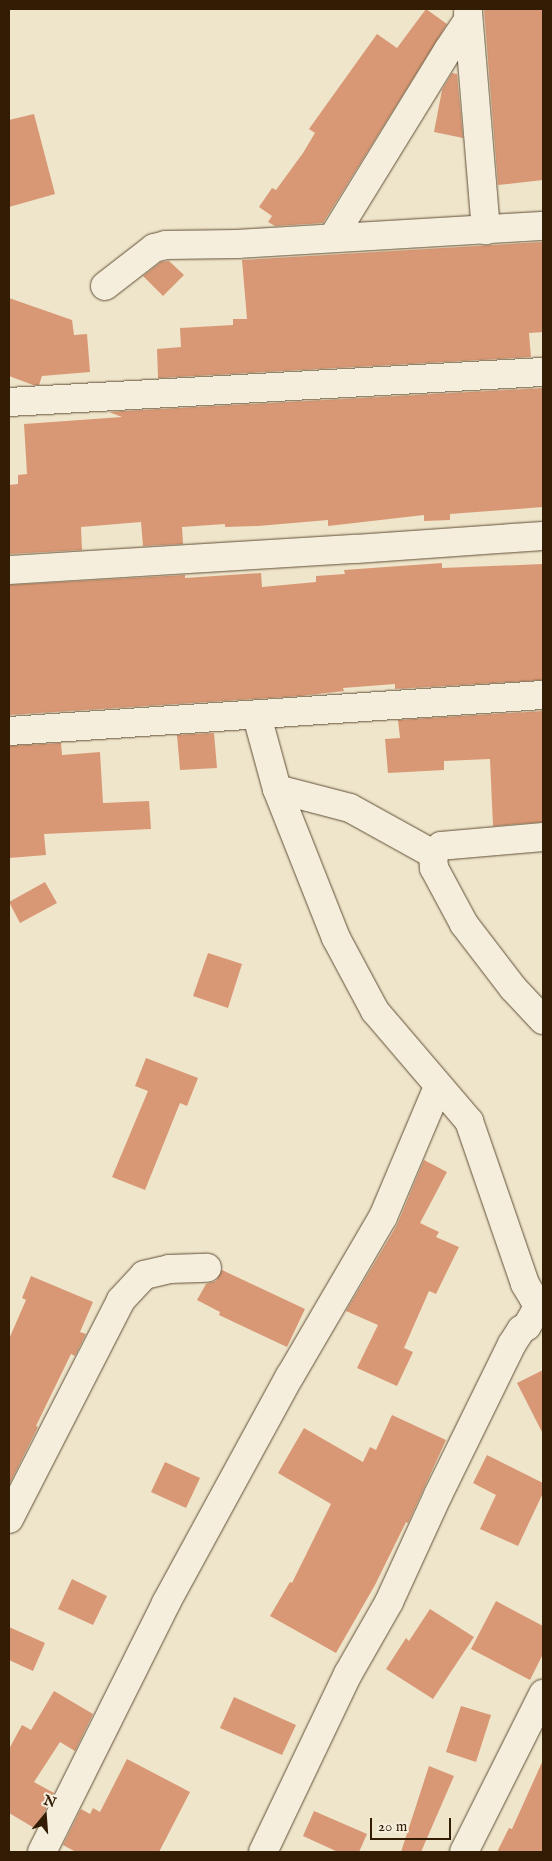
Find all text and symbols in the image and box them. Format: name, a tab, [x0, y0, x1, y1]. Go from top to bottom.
north arrow	[20, 1791, 70, 1841]
text: N	[41, 1791, 58, 1812]
scale bar	[372, 1808, 453, 1840]
text: 20 m	[378, 1817, 407, 1836]

